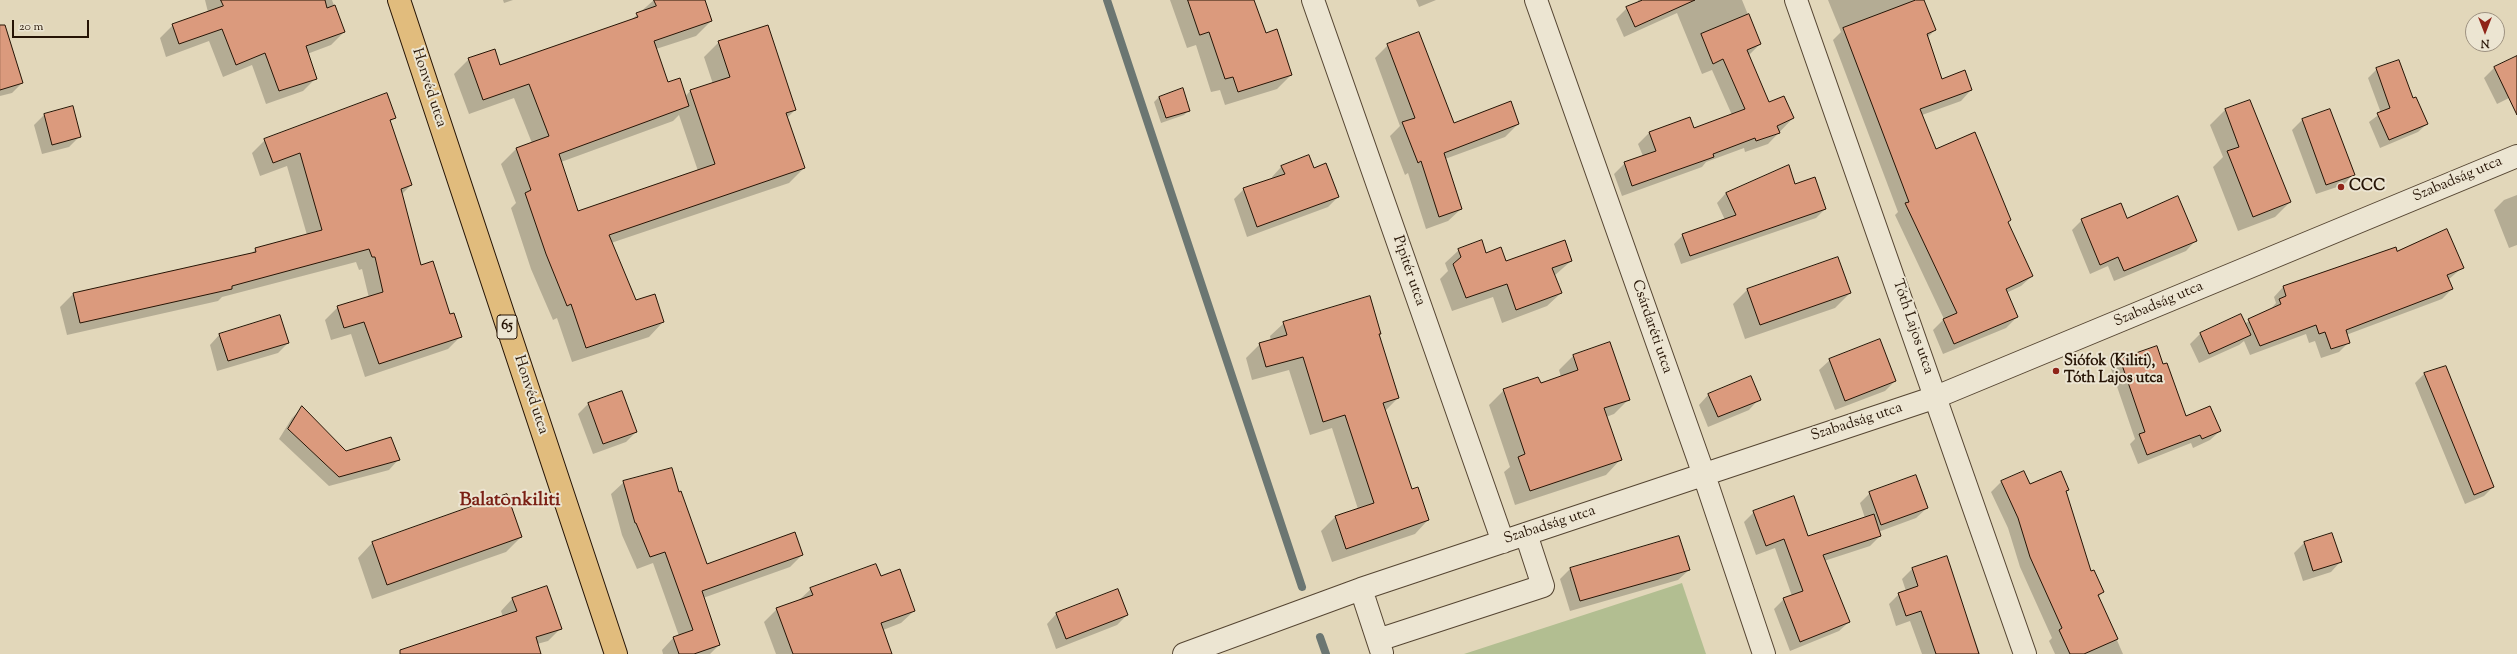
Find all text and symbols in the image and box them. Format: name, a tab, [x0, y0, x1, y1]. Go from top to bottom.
scale bar	[14, 12, 91, 38]
north arrow	[2465, 12, 2505, 52]
text: 20 m	[19, 18, 43, 36]
text: N	[2481, 35, 2489, 51]
street label: Honvéd utca	[407, 46, 449, 130]
street label: Szabadság utca	[2411, 153, 2505, 207]
place label: CCC	[2349, 178, 2385, 196]
marker: CCC	[2336, 182, 2346, 192]
street label: Pipitér utca	[1388, 233, 1428, 309]
street label: Tóth Lajos utca	[1887, 277, 1937, 377]
street label: Csárdaréti utca	[1627, 278, 1675, 376]
street label: Szabadság utca	[2112, 278, 2206, 332]
road number: 65	[497, 315, 517, 339]
street label: Honvéd utca	[509, 353, 551, 437]
place label: Siófok (Kiliti), Tóth Lajos utca	[2064, 353, 2163, 388]
marker: Siófok (Kiliti), Tóth Lajos utca	[2051, 366, 2061, 376]
street label: Szabadság utca	[1809, 400, 1905, 446]
district label: Balatonkiliti	[460, 491, 560, 513]
street label: Szabadság utca	[1502, 503, 1598, 549]

